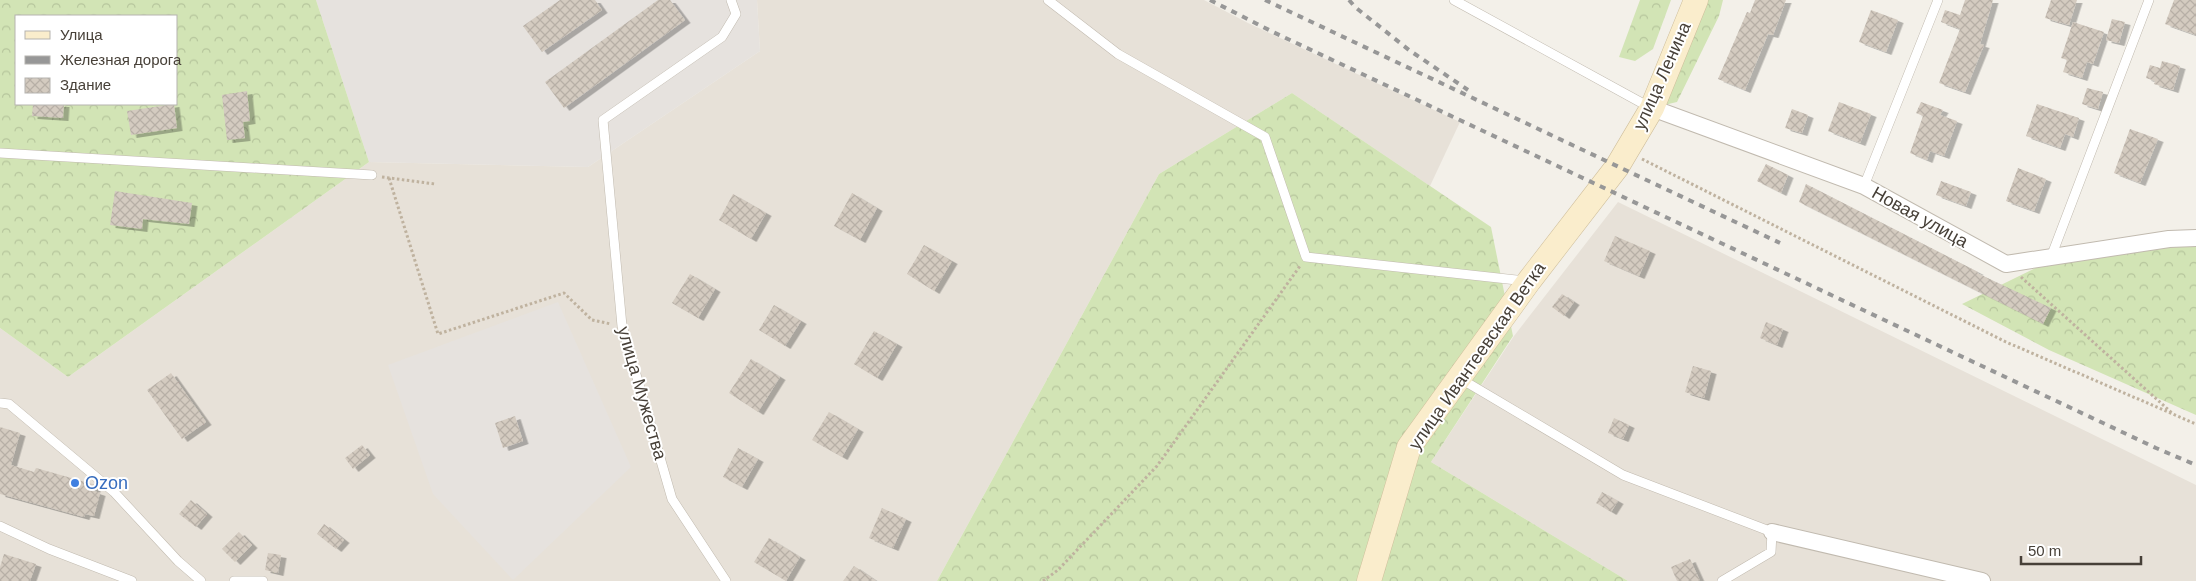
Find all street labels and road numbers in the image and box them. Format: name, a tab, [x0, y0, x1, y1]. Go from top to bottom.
street label: улица Ленина	[1629, 18, 1695, 133]
street label: Новая улица	[1869, 182, 1972, 252]
street label: улица Ивантеевская Ветка	[1405, 258, 1550, 454]
street label: улица Мужества	[613, 324, 671, 463]

